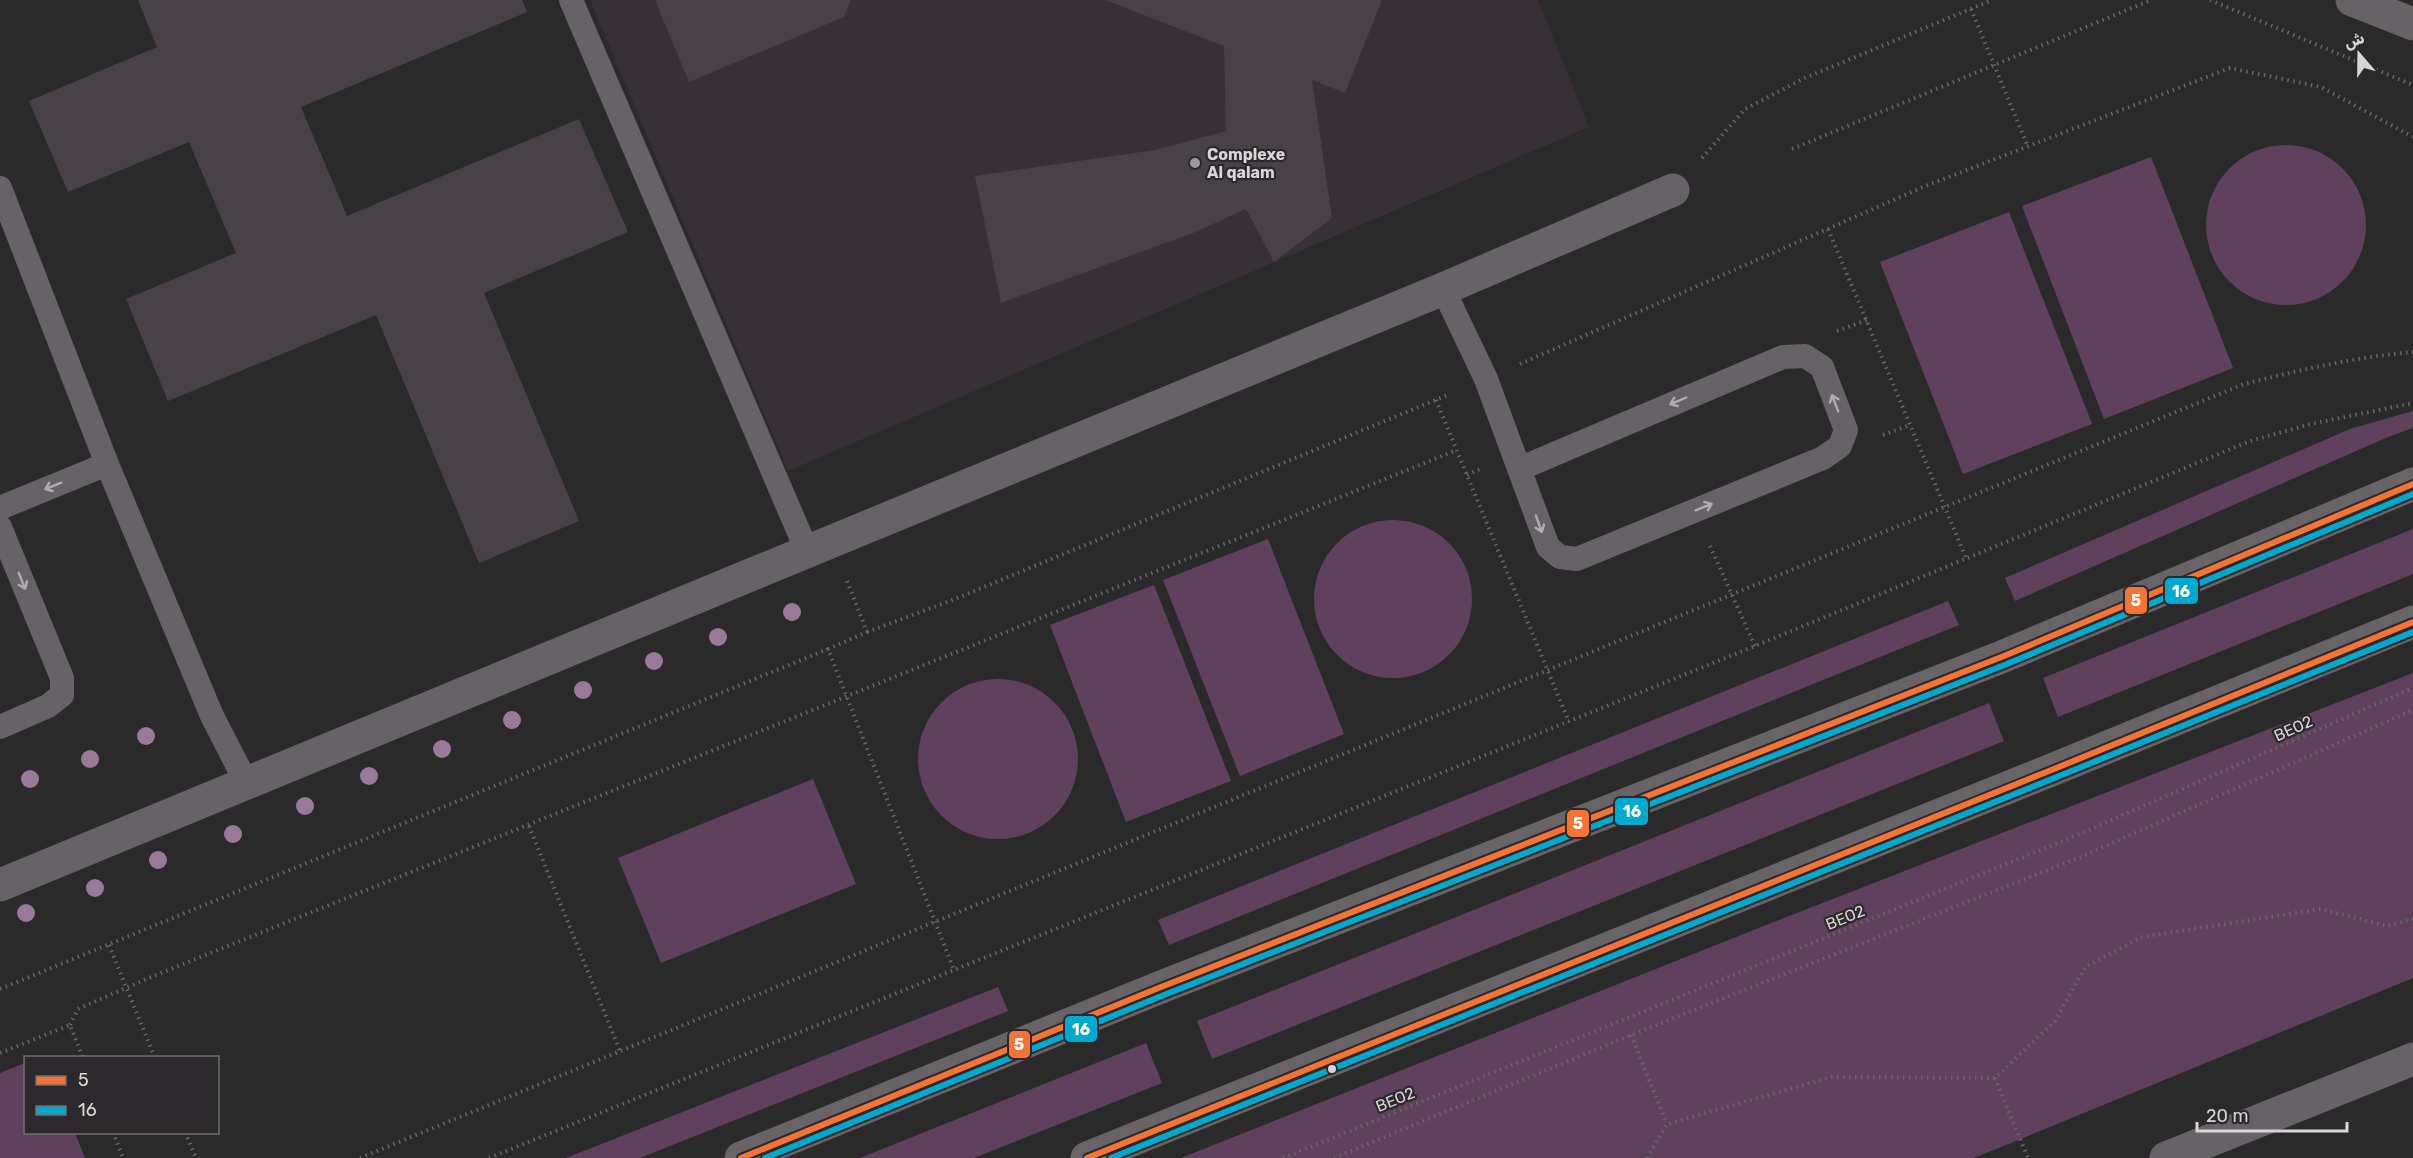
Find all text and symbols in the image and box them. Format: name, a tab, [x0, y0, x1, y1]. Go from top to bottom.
north arrow	[2329, 24, 2389, 84]
text: ش	[2341, 28, 2367, 53]
place label: Complexe Al qalam	[1207, 145, 1285, 182]
marker: Complexe Al qalam	[1188, 156, 1202, 170]
one-way arrow	[1829, 395, 1840, 413]
one-way arrow	[1669, 396, 1687, 408]
one-way arrow	[45, 481, 63, 492]
one-way arrow	[1694, 501, 1713, 512]
one-way arrow	[1535, 514, 1546, 532]
one-way arrow	[17, 571, 28, 589]
line badge: 16	[2164, 577, 2199, 605]
text: 16	[2172, 582, 2190, 601]
line badge: 5	[2124, 586, 2148, 615]
text: 5	[2131, 591, 2141, 610]
street label: BEO2	[2271, 712, 2316, 745]
line badge: 16	[1614, 797, 1649, 826]
text: 16	[1623, 802, 1641, 821]
line badge: 5	[1566, 809, 1590, 838]
text: 5	[1573, 814, 1583, 833]
street label: BEO2	[1823, 901, 1868, 934]
line badge: 16	[1064, 1015, 1098, 1043]
text: 16	[1072, 1020, 1090, 1039]
line badge: 5	[1008, 1030, 1031, 1059]
text: 5	[1014, 1035, 1024, 1054]
legend	[24, 1056, 219, 1134]
unlabelled marker	[1326, 1063, 1338, 1075]
text: 5	[78, 1069, 89, 1091]
street label: BEO2	[1373, 1083, 1418, 1116]
scale bar	[2197, 1095, 2347, 1133]
text: 16	[78, 1099, 97, 1121]
text: 20 m	[2206, 1105, 2248, 1127]

